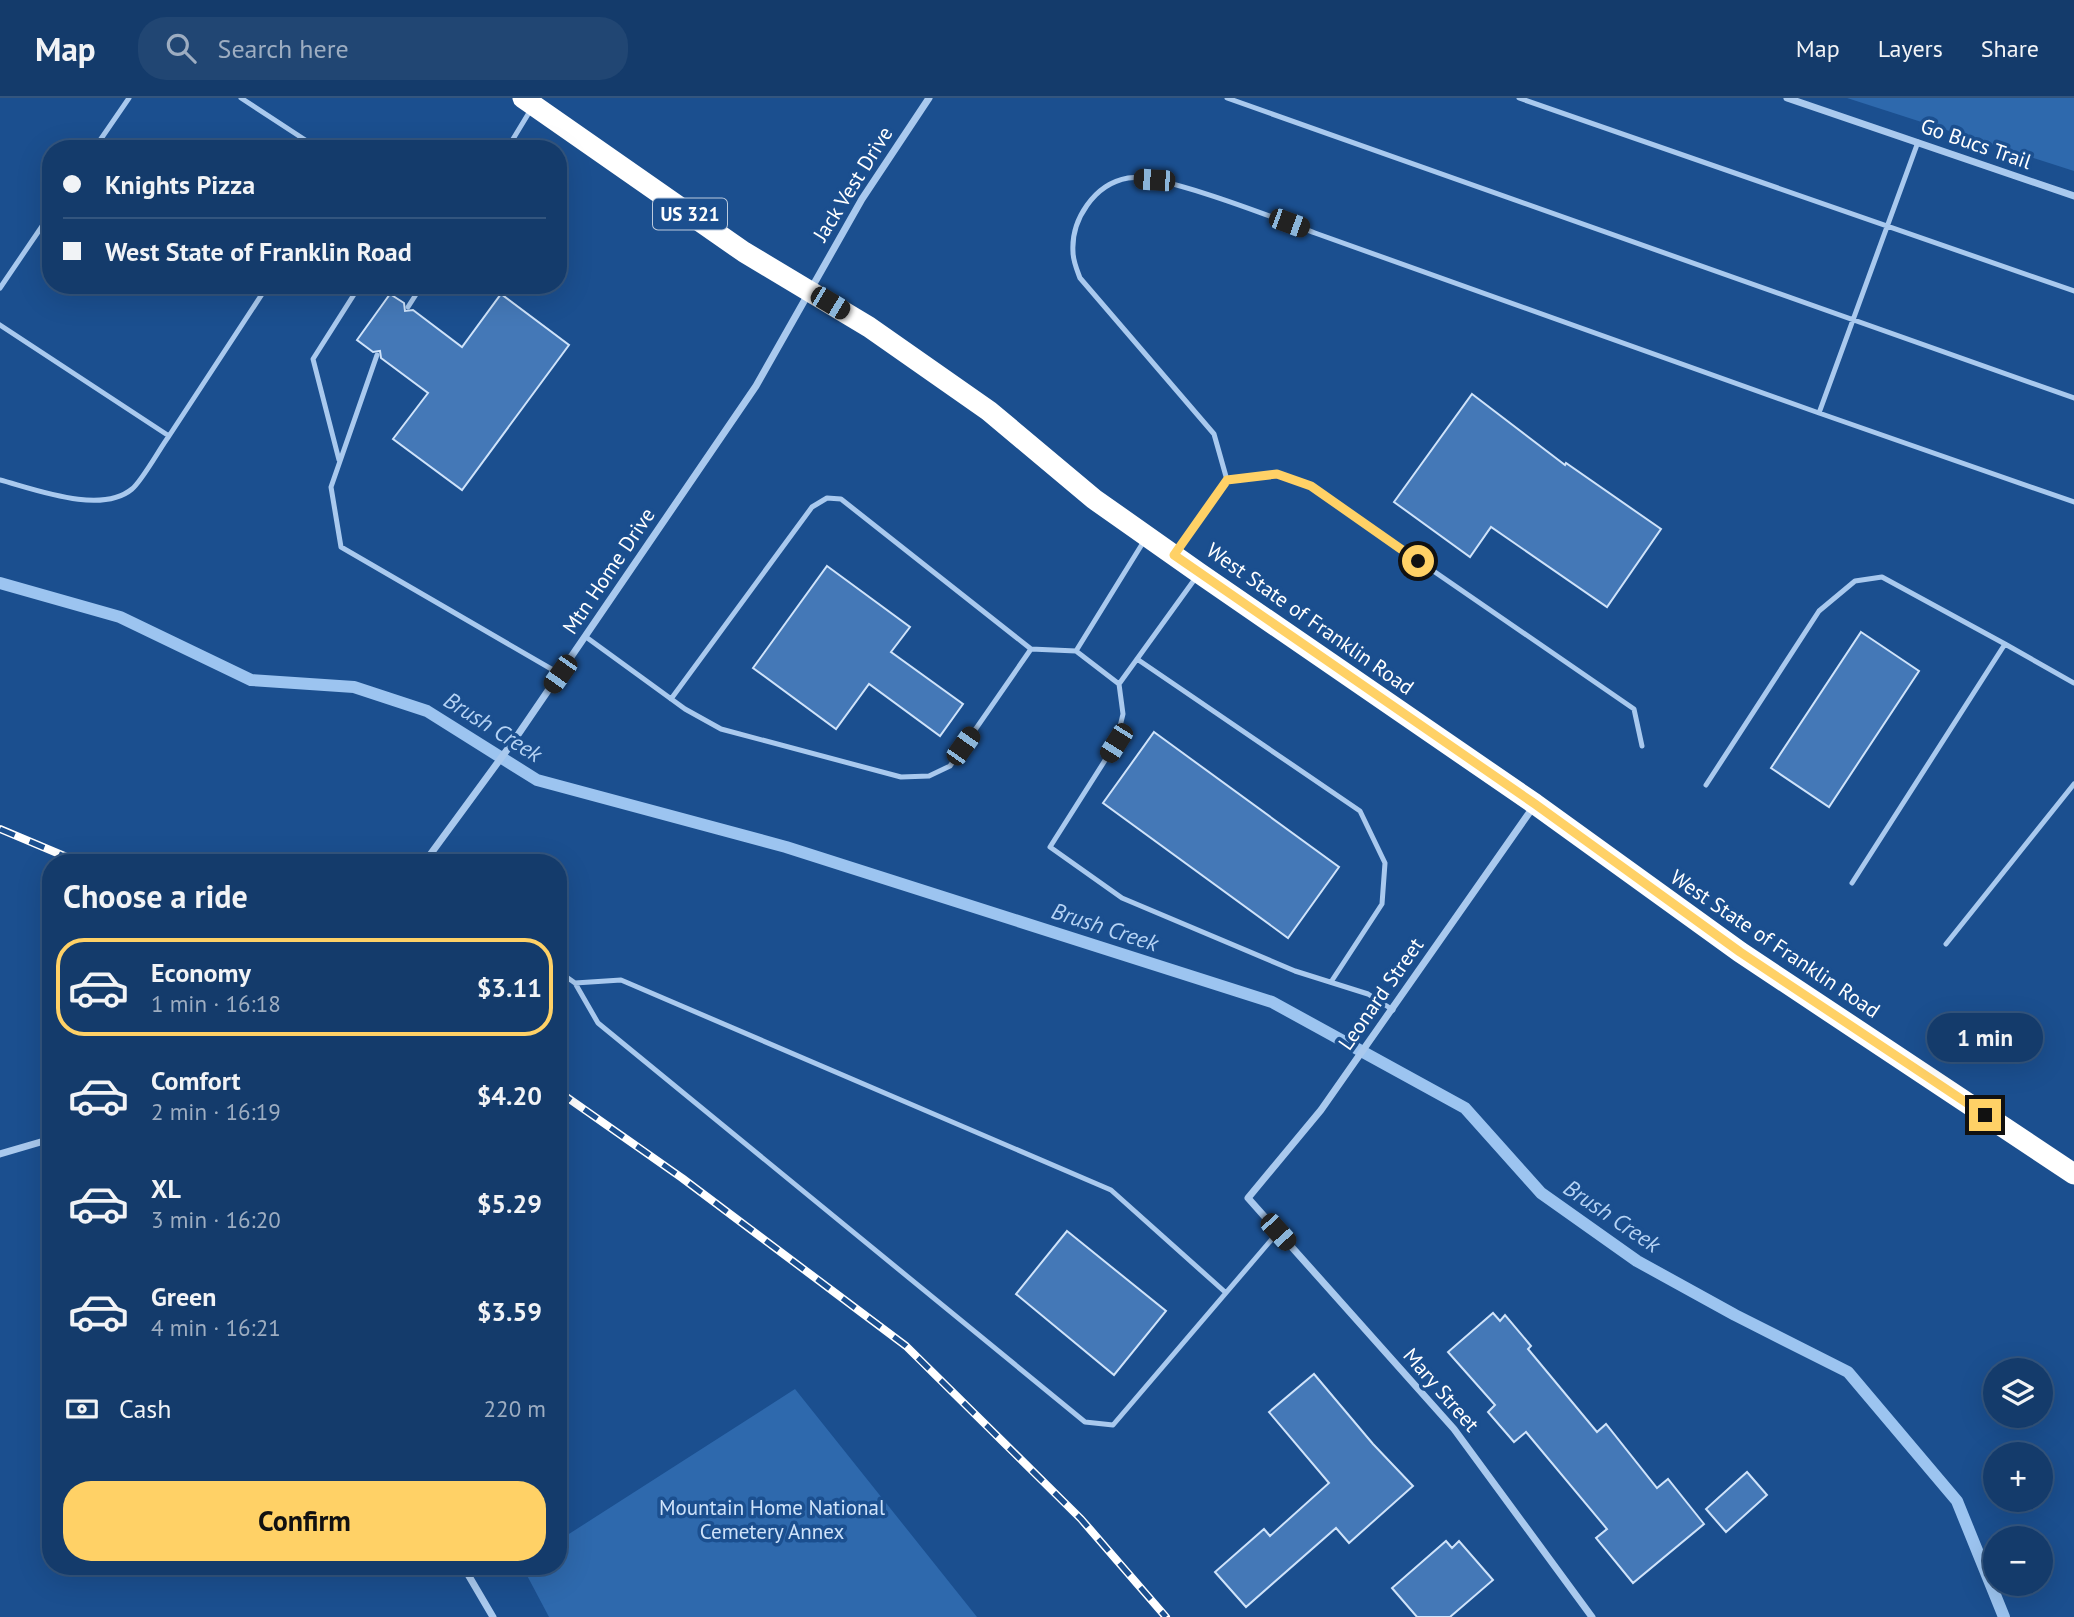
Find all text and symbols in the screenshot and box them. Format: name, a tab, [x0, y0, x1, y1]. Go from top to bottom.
search box	[138, 17, 628, 80]
text: Map	[35, 27, 96, 70]
icon: search	[162, 29, 200, 67]
text: Search here	[218, 32, 349, 65]
text: Map	[1796, 33, 1840, 64]
text: Layers	[1878, 33, 1943, 64]
text: Share	[1981, 33, 2039, 64]
street label: Go Bucs Trail	[1917, 112, 2035, 175]
street label: Jack Vest Drive	[806, 121, 899, 247]
text: Knights Pizza	[105, 168, 255, 201]
car	[1133, 168, 1176, 192]
road number: US 321	[653, 198, 727, 230]
car	[1266, 206, 1313, 240]
text: West State of Franklin Road	[105, 235, 412, 268]
car	[807, 283, 854, 323]
street label: Mtn Home Drive	[556, 502, 661, 639]
street label: West State of Franklin Road	[1201, 537, 1419, 701]
route start	[1402, 545, 1434, 577]
car	[540, 651, 581, 697]
water label: Brush Creek	[439, 685, 549, 769]
car	[1096, 720, 1137, 766]
car	[943, 723, 984, 769]
street label: West State of Franklin Road	[1665, 863, 1885, 1024]
text: Choose a ride	[63, 875, 248, 917]
water label: Brush Creek	[1048, 896, 1164, 958]
street label: Leonard Street	[1332, 932, 1429, 1055]
icon: car	[67, 956, 130, 1019]
text: Economy	[151, 956, 251, 989]
text: $3.11	[477, 971, 542, 1004]
text: 1 min · 16:18	[151, 989, 281, 1018]
callout: 1 min	[1927, 1014, 2043, 1062]
text: 1 min	[1957, 1023, 2013, 1052]
icon: car	[67, 1064, 130, 1127]
text: Comfort	[151, 1064, 241, 1097]
text: $4.20	[477, 1079, 542, 1112]
text: 2 min · 16:19	[151, 1097, 281, 1126]
route end	[1969, 1099, 2001, 1131]
icon: car	[67, 1172, 130, 1235]
text: XL	[151, 1172, 181, 1205]
water label: Brush Creek	[1558, 1173, 1668, 1259]
text: $5.29	[477, 1187, 542, 1220]
text: 3 min · 16:20	[151, 1205, 281, 1234]
car	[1257, 1209, 1300, 1255]
icon: car	[67, 1280, 130, 1343]
text: Green	[151, 1280, 216, 1313]
text: $3.59	[477, 1295, 542, 1328]
text: 4 min · 16:21	[151, 1313, 281, 1342]
street label: Mary Street	[1398, 1342, 1485, 1437]
map controls	[1983, 1358, 2053, 1596]
button: layers	[1983, 1358, 2053, 1428]
icon: cash	[63, 1390, 101, 1428]
text: Cash	[119, 1392, 171, 1425]
text: 220 m	[484, 1394, 546, 1423]
button: +	[1983, 1442, 2053, 1512]
button: Confirm	[63, 1481, 546, 1561]
park label: Mountain Home National Cemetery Annex	[659, 1494, 885, 1545]
button: −	[1983, 1526, 2053, 1596]

